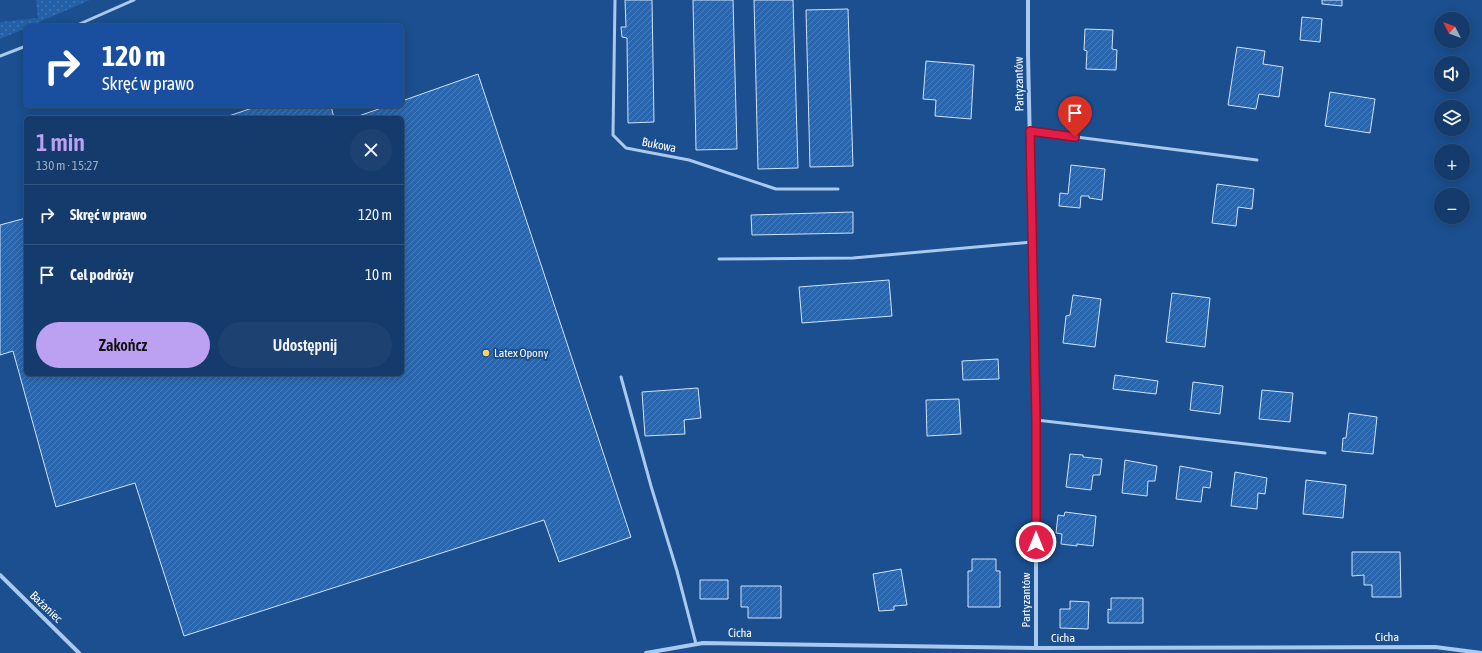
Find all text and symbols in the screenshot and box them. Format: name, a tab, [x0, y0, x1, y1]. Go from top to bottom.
north arrow	[1434, 12, 1470, 48]
map controls	[1434, 12, 1470, 224]
icon: right	[36, 40, 88, 92]
text: 120 m	[102, 40, 165, 72]
street label: Partyzantów	[1012, 56, 1026, 112]
button: sound	[1434, 56, 1470, 92]
text: Skręć w prawo	[102, 73, 194, 94]
pin	[1058, 96, 1092, 137]
button: layers	[1434, 100, 1470, 136]
icon: arrive	[1064, 102, 1086, 124]
text: 1 min	[36, 129, 85, 156]
button: close	[350, 129, 392, 171]
street label: Bukowa	[641, 135, 677, 155]
button: +	[1434, 144, 1470, 180]
text: 130 m · 15:27	[36, 158, 99, 173]
button: −	[1434, 188, 1470, 224]
icon: right	[36, 204, 58, 226]
text: Skręć w prawo	[70, 206, 147, 223]
text: 120 m	[358, 206, 392, 223]
icon: arrive	[36, 264, 58, 286]
text: Cel podróży	[70, 266, 134, 283]
text: 10 m	[365, 266, 392, 283]
button: Zakończ	[36, 322, 210, 368]
button: Udostępnij	[218, 322, 392, 368]
place label: Latex Opony	[494, 346, 549, 360]
marker: Latex Opony	[481, 348, 491, 358]
position arrow	[1015, 521, 1057, 563]
street label: Partyzantów	[1019, 573, 1033, 627]
street label: Bażaniec	[27, 588, 65, 626]
street label: Cicha	[728, 626, 752, 640]
street label: Cicha	[1375, 630, 1399, 644]
street label: Cicha	[1051, 631, 1075, 645]

